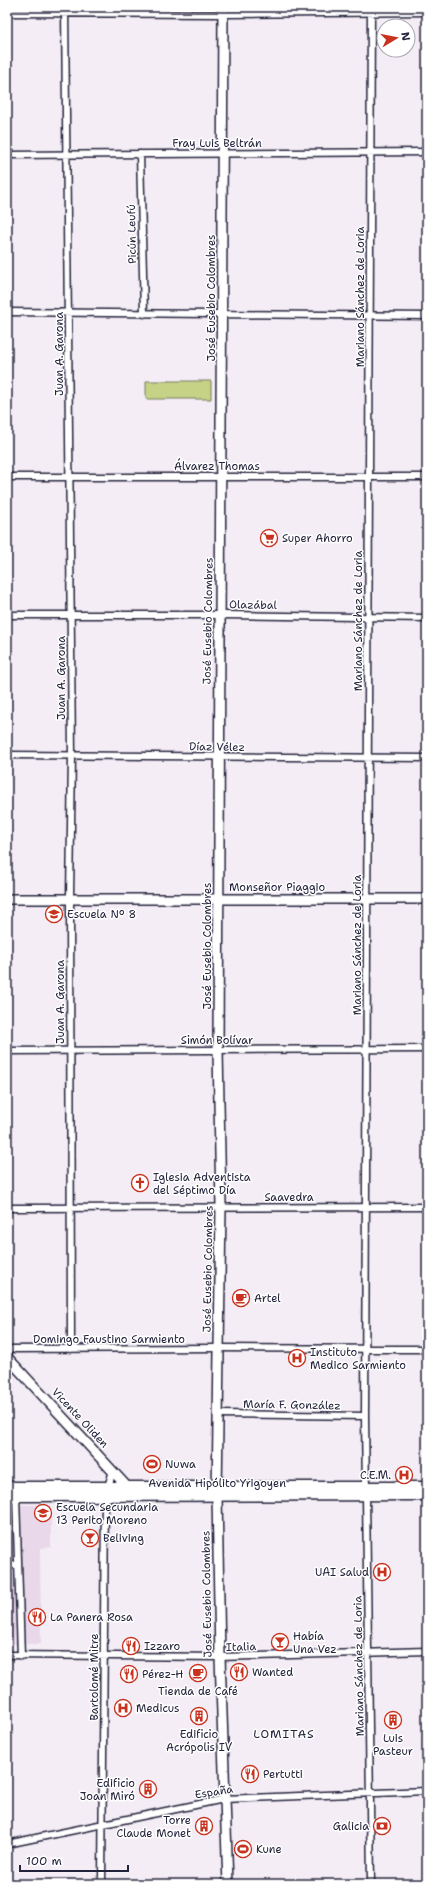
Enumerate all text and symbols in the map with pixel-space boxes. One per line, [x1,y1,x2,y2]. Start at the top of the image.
north arrow [376,18,416,58]
text: N [397,31,414,42]
street label: Fray Luis Beltrán [172,136,262,151]
street label: Picún Leufú [124,204,140,264]
street label: Mariano Sánchez de Loria [353,227,368,367]
street label: José Eusebio Colombres [204,235,219,361]
street label: Juan A. Garona [52,312,67,396]
street label: Álvarez Thomas [174,458,260,474]
supermarket icon: Super Ahorro [259,528,279,548]
place label: Super Ahorro [282,531,353,546]
street label: Mariano Sánchez de Loria [351,551,366,691]
street label: José Eusebio Colombres [199,557,217,685]
street label: Olazábal [229,597,278,613]
street label: Juan A. Garona [54,636,69,720]
street label: Díaz Vélez [189,739,245,755]
street label: Mariano Sánchez de Loria [350,875,365,1015]
street label: Monseñor Piaggio [229,880,325,895]
street label: José Eusebio Colombres [200,883,215,1009]
school or university icon: Escuela Nº 8 [44,904,64,924]
place label: Escuela Nº 8 [67,907,136,922]
street label: Juan A. Garona [53,960,68,1044]
street label: Simón Bolívar [181,1033,253,1048]
place label: Iglesia Adventista del Séptimo Día [153,1170,251,1198]
church icon: Iglesia Adventista del Séptimo Día [130,1173,150,1193]
street label: Saavedra [264,1190,314,1205]
street label: José Eusebio Colombres [199,1205,217,1333]
cafe icon: Artel [231,1288,251,1308]
place label: Artel [254,1291,281,1306]
street label: Domingo Faustino Sarmiento [33,1332,185,1347]
place label: Instituto Medico Sarmiento [310,1345,406,1373]
hospital icon: Instituto Medico Sarmiento [287,1348,307,1368]
street label: Vicente Oliden [48,1385,112,1451]
street label: María F. González [243,1397,341,1413]
sports icon: Nuwa [142,1454,162,1474]
place label: Nuwa [165,1457,196,1472]
hospital icon: C.E.M. [394,1465,414,1485]
place label: C.E.M. [360,1468,391,1483]
street label: Avenida Hipólito Yrigoyen [148,1476,286,1491]
place label: Escuela Secundaria 13 Perito Moreno [56,1500,158,1528]
school or university icon: Escuela Secundaria 13 Perito Moreno [33,1503,53,1523]
bar icon: Beliving [80,1528,100,1548]
street label: José Eusebio Colombres [198,1530,216,1658]
place label: Beliving [103,1531,144,1546]
hospital icon: UAI Salud [372,1562,392,1582]
place label: UAI Salud [315,1565,369,1580]
street label: Mariano Sánchez de Loria [350,1595,368,1736]
restaurant icon: La Panera Rosa [27,1607,47,1627]
place label: La Panera Rosa [50,1610,133,1625]
place label: Había Una Vez [293,1629,337,1657]
bar icon: Había Una Vez [270,1632,290,1652]
street label: Bartolomé Mitre [87,1633,102,1721]
restaurant icon: Izzaro [121,1636,141,1656]
place label: Izzaro [144,1639,181,1654]
street label: Italia [226,1639,257,1655]
restaurant icon: Wanted [229,1662,249,1682]
cafe icon: Tienda de Café [188,1663,208,1683]
restaurant icon: Pérez-H [119,1664,139,1684]
place label: Wanted [252,1665,293,1680]
place label: Pérez-H [142,1667,183,1682]
place label: Tienda de Café [158,1684,238,1699]
hospital icon: Medicus [113,1698,133,1718]
place label: Medicus [136,1701,179,1716]
building icon: Edificio Acrópolis IV [189,1706,209,1726]
building icon: Luis Pasteur [383,1710,403,1730]
district label: LOMITAS [253,1726,315,1742]
place label: Edificio Acrópolis IV [166,1727,233,1755]
place label: Luis Pasteur [373,1731,413,1759]
restaurant icon: Pertutti [240,1764,260,1784]
place label: Pertutti [263,1767,303,1782]
place label: Edificio Joan Miró [80,1776,135,1804]
building icon: Edificio Joan Miró [138,1779,158,1799]
street label: España [194,1782,234,1802]
place label: Torre Claude Monet [116,1813,191,1841]
building icon: Torre Claude Monet [194,1816,214,1836]
bank icon: Galicia [372,1816,392,1836]
place label: Galicia [333,1819,369,1834]
sports icon: Kune [233,1839,253,1859]
place label: Kune [256,1842,282,1857]
scale bar [20,1847,128,1873]
text: 100 m [26,1853,62,1869]

